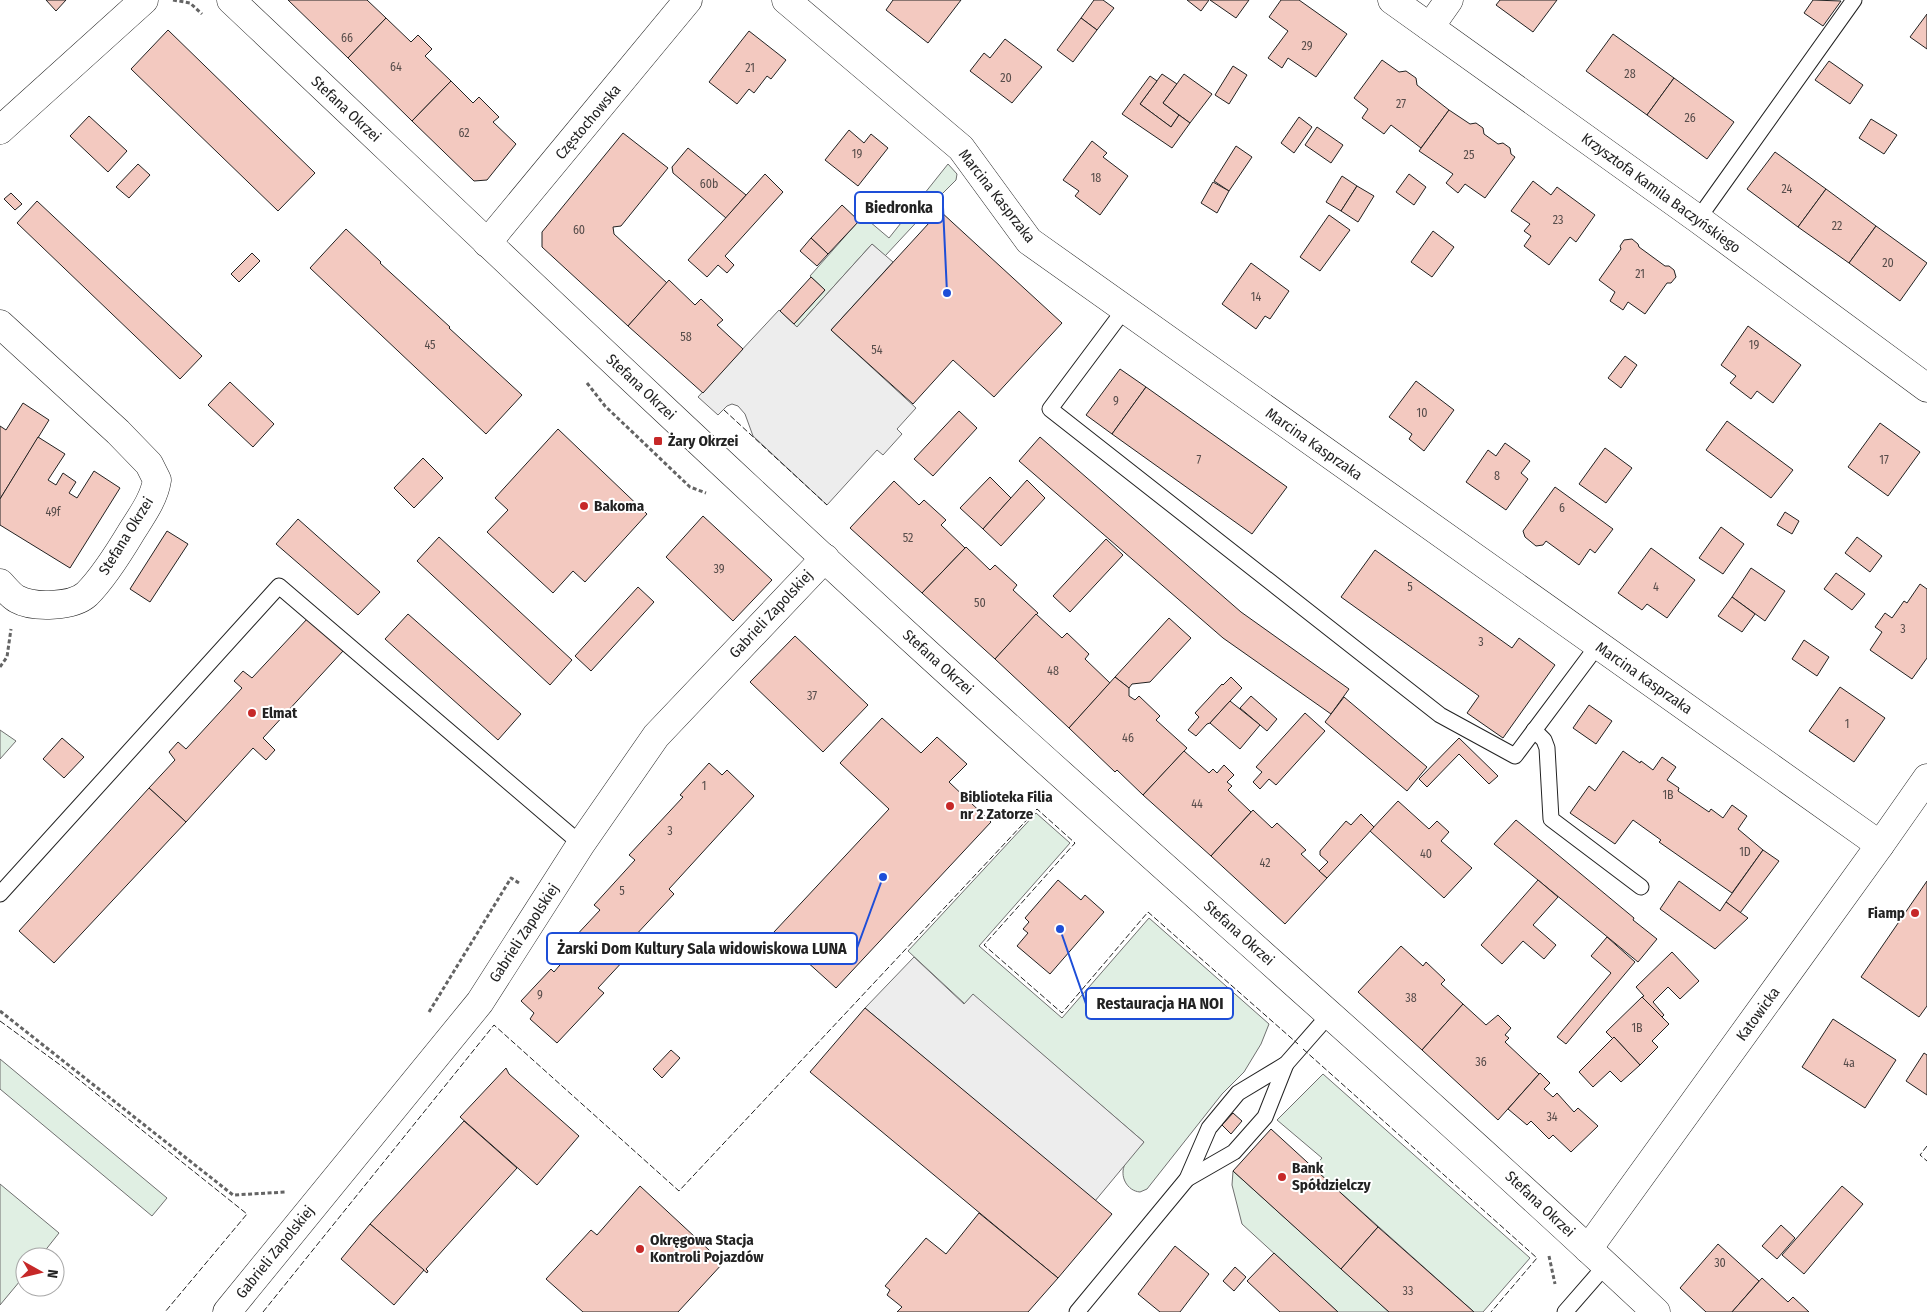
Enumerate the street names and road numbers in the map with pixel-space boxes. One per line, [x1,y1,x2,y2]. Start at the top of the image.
street label: Stefana Okrzei [308,72,384,146]
street label: Częstochowska [551,81,625,163]
street label: Krzysztofa Kamila Baczyńskiego [1578,129,1744,257]
street label: Marcina Kasprzaka [955,146,1039,246]
street label: Stefana Okrzei [603,350,679,424]
street label: Marcina Kasprzaka [1262,404,1366,484]
street label: Stefana Okrzei [95,494,157,578]
street label: Gabrieli Zapolskiej [726,566,816,662]
street label: Stefana Okrzei [899,626,977,698]
street label: Marcina Kasprzaka [1592,638,1696,718]
street label: Gabrieli Zapolskiej [485,880,563,986]
street label: Stefana Okrzei [1200,897,1278,969]
street label: Katowicka [1733,984,1783,1044]
street label: Stefana Okrzei [1502,1167,1578,1241]
street label: Gabrieli Zapolskiej [232,1202,318,1302]

